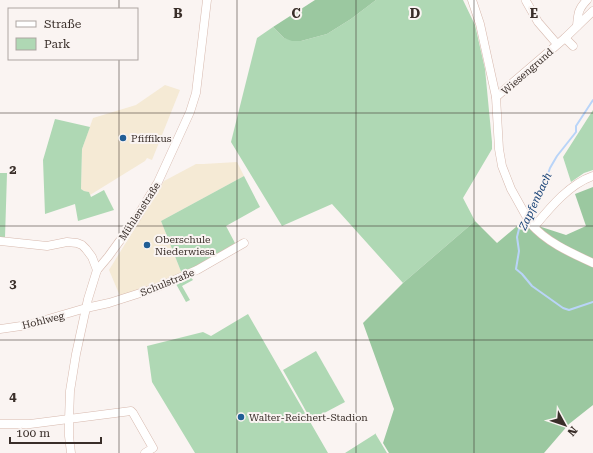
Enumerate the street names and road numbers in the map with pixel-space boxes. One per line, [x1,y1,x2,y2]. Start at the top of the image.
street label: Wiesengrund [499,46,556,97]
street label: Mühlenstraße [117,180,162,242]
street label: Schulstraße [139,266,196,298]
street label: Hohlweg [21,310,66,331]

